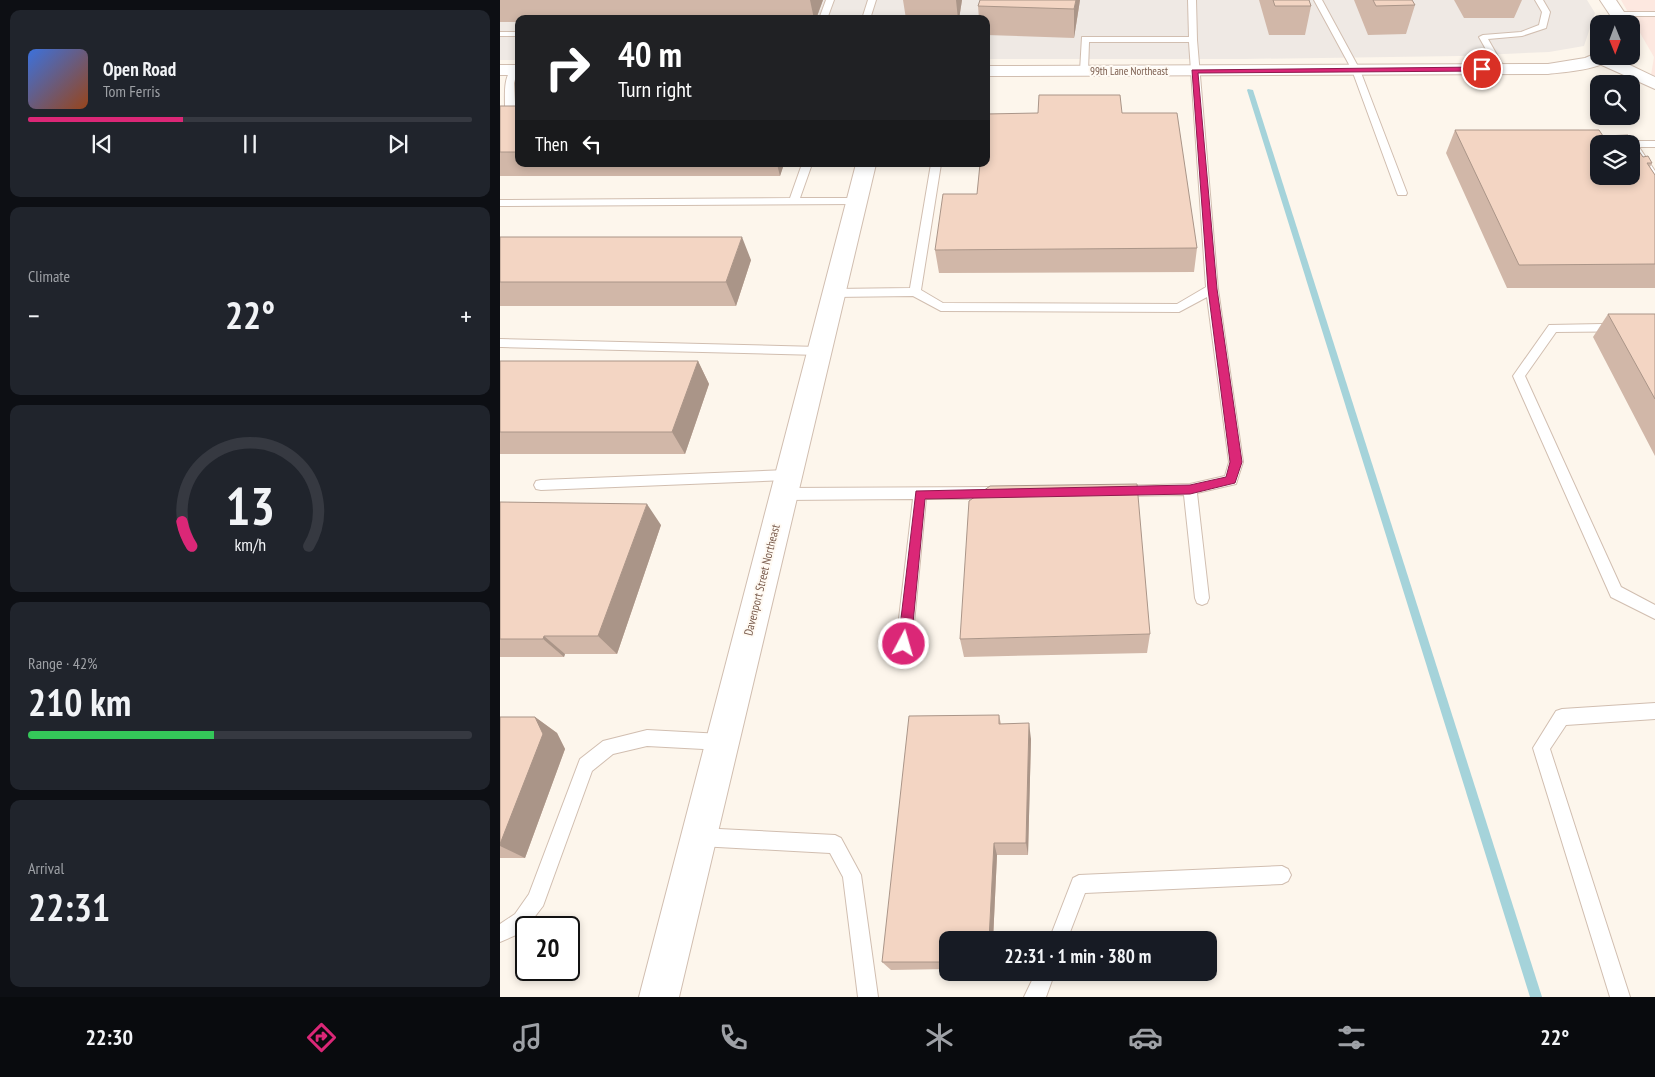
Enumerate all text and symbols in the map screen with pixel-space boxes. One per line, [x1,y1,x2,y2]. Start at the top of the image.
north arrow [1590,15,1640,65]
map controls [1590,15,1640,185]
text: 40 m [618,31,682,77]
icon: right [535,35,600,100]
pin [1461,48,1503,90]
icon: arrive [1468,55,1496,83]
text: Open Road [103,57,176,81]
street label: 99th Lane Northeast [1090,64,1168,78]
text: Turn right [618,75,692,103]
button: search [1590,75,1640,125]
text: Tom Ferris [103,81,160,101]
icon: previous [88,130,116,158]
icon: pause [236,130,264,158]
icon: next [384,130,412,158]
icon: left [578,130,606,158]
text: Then [535,132,568,156]
button: layers [1590,135,1640,185]
text: Climate [28,266,70,286]
text: 22° [225,290,275,339]
text: − [28,297,40,334]
text: + [460,297,472,334]
text: 13 [225,472,275,539]
street label: Davenport Street Northeast [740,522,783,637]
text: km/h [234,533,266,556]
position arrow [877,617,929,669]
text: Range · 42% [28,653,97,673]
text: 210 km [28,677,131,726]
text: Arrival [28,858,64,878]
text: 22:31 [28,882,110,931]
speed limit sign: 20 [515,916,580,981]
text: 22:31 · 1 min · 380 m [1005,944,1151,968]
icon: directions [304,1020,339,1055]
icon: music [510,1020,545,1055]
icon: phone [716,1020,751,1055]
icon: climate [922,1020,957,1055]
icon: car [1128,1020,1163,1055]
icon: filters [1334,1020,1369,1055]
text: 22:30 [86,1023,133,1051]
text: 22° [1540,1023,1569,1051]

